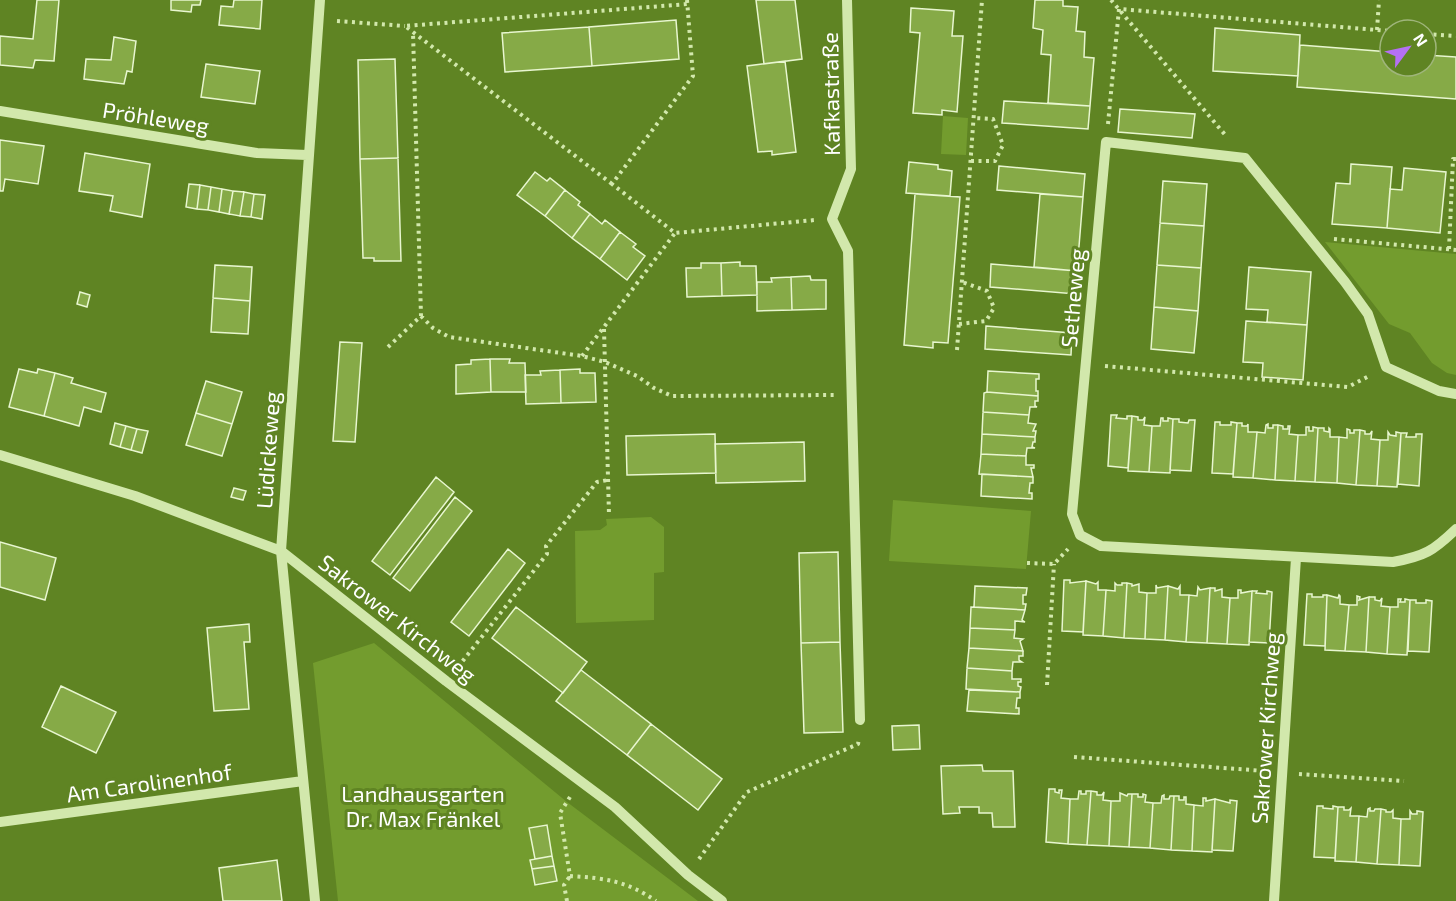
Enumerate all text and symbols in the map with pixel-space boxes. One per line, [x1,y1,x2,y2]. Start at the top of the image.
north arrow [1378,18,1438,78]
text: N [1410,30,1432,50]
street label: Kafkastraße [816,32,844,156]
street label: Pröhleweg [101,96,211,138]
street label: Setheweg [1055,247,1089,349]
street label: Lüdickeweg [250,390,284,510]
street label: Sakrower Kirchweg [314,549,482,687]
street label: Sakrower Kirchweg [1245,631,1285,825]
street label: Am Carolinenhof [65,757,234,806]
park label: Landhausgarten Dr. Max Fränkel [341,780,505,831]

